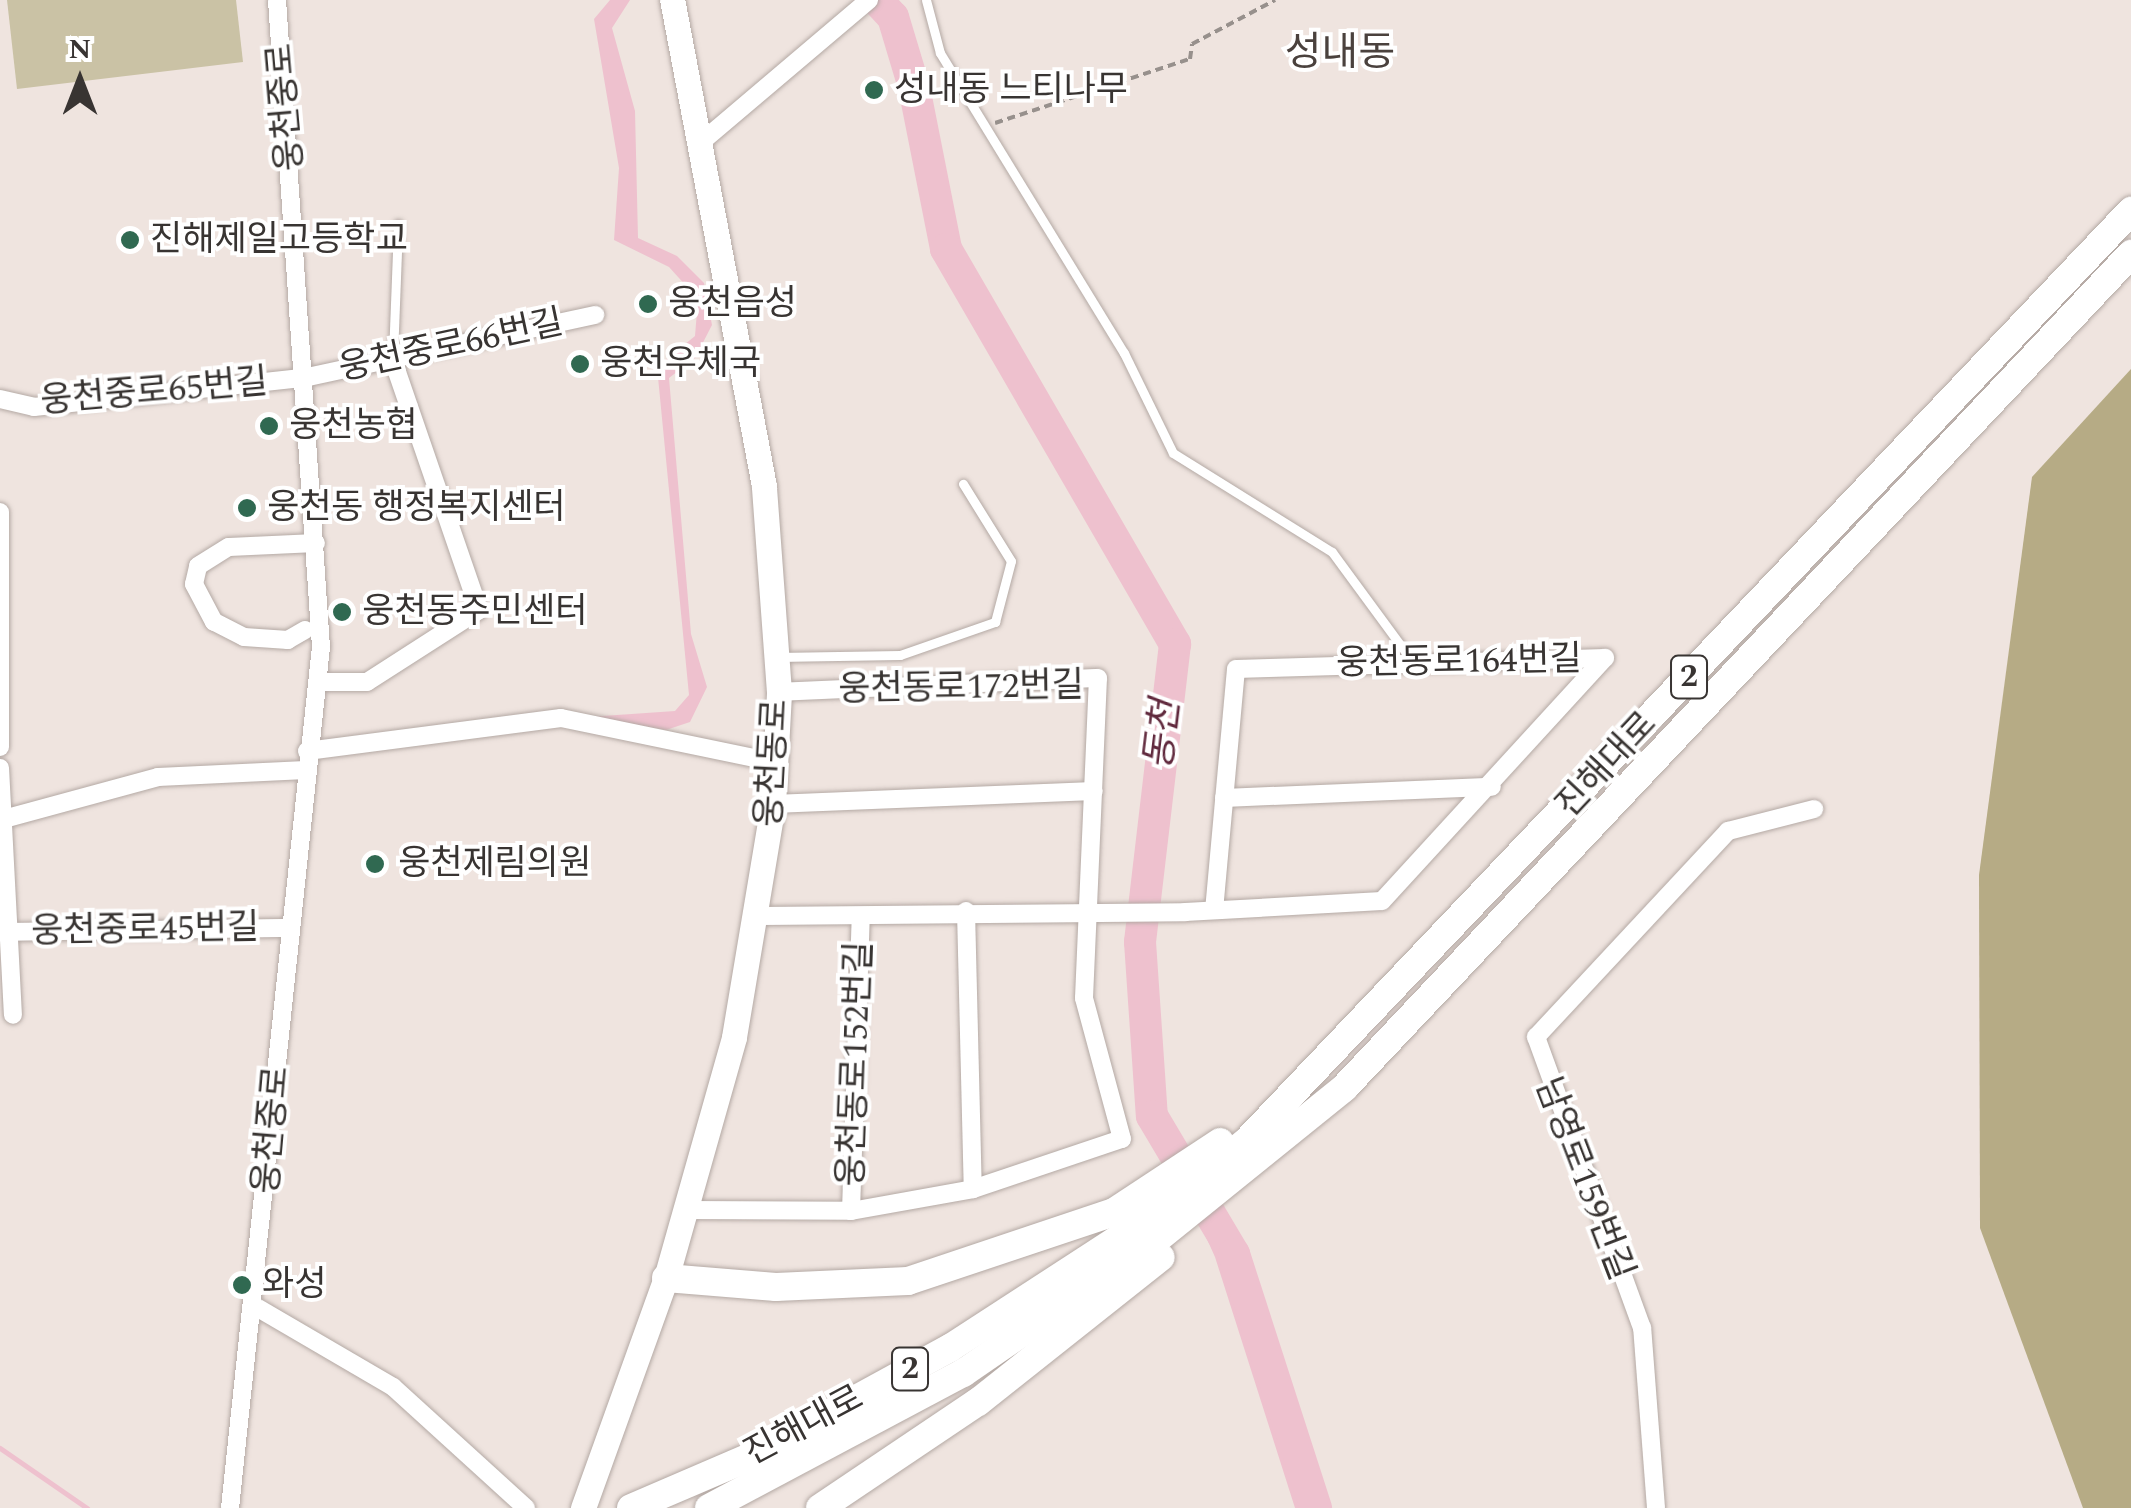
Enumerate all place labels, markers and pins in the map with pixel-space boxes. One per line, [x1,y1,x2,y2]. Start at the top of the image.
place label: 성내동 느티나무 [894,69,1128,111]
marker: 성내동 느티나무 [863,79,885,101]
place label: 진해제일고등학교 [150,219,408,261]
marker: 진해제일고등학교 [119,229,141,251]
place label: 웅천읍성 [668,283,797,325]
marker: 웅천읍성 [637,293,659,315]
place label: 웅천우체국 [600,343,761,385]
marker: 웅천우체국 [569,353,591,375]
place label: 웅천농협 [289,405,418,447]
marker: 웅천농협 [258,415,280,437]
place label: 웅천동 행정복지센터 [267,487,566,529]
marker: 웅천동 행정복지센터 [236,497,258,519]
place label: 웅천동주민센터 [362,591,587,633]
marker: 웅천동주민센터 [331,601,353,623]
place label: 웅천제림의원 [398,843,591,885]
marker: 웅천제림의원 [362,851,388,877]
place label: 와성 [262,1264,326,1306]
marker: 와성 [231,1274,253,1296]

